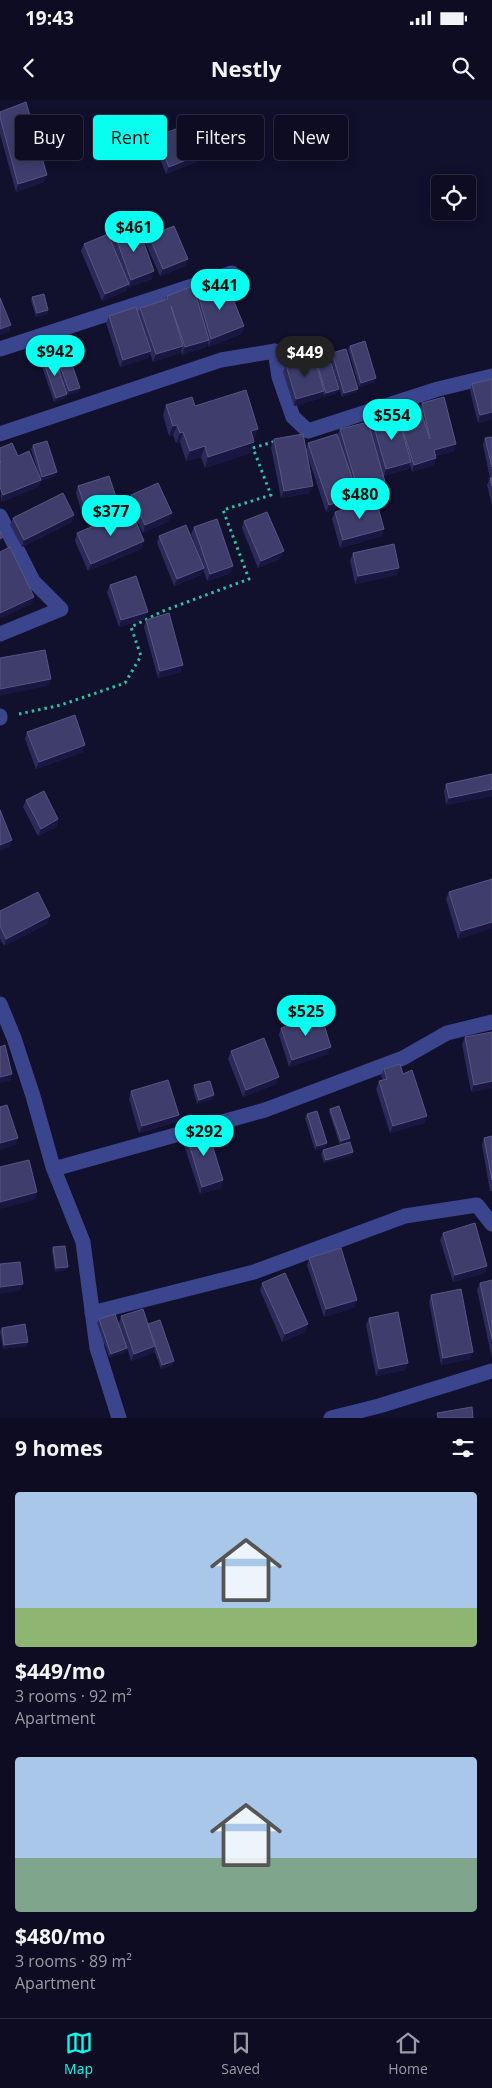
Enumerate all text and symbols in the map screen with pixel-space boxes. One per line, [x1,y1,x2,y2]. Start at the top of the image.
text: 19:43 [25,5,74,31]
text: Nestly [211,53,281,83]
icon: back [15,54,43,82]
icon: search [449,54,477,82]
chip: Buy [15,115,83,160]
chip: Rent [93,115,167,160]
chip: Filters [177,115,264,160]
chip: New [274,115,348,160]
map controls [431,175,476,220]
button: locate [431,175,476,220]
pin: $461 [104,210,164,253]
text: $461 [116,216,152,238]
pin: $441 [190,268,250,311]
text: $441 [202,274,238,296]
pin: $942 [25,334,85,377]
pin: $449 [275,336,335,378]
text: $942 [37,340,73,362]
text: $449 [287,341,323,363]
pin: $554 [362,398,422,441]
text: $554 [374,404,410,426]
pin: $480 [330,478,390,520]
text: $480 [342,483,378,505]
pin: $377 [81,494,141,537]
text: $377 [93,500,129,522]
pin: $525 [276,994,336,1037]
text: $525 [288,1000,324,1022]
pin: $292 [174,1114,234,1157]
text: $292 [186,1120,222,1142]
text: 9 homes [15,1434,103,1462]
icon: filters [449,1434,477,1462]
icon: home [201,1525,291,1615]
text: $449/mo [15,1657,105,1685]
text: 3 rooms · 92 m² [15,1685,132,1707]
text: Apartment [15,1707,95,1729]
icon: home [201,1790,291,1880]
text: $480/mo [15,1922,105,1950]
text: 3 rooms · 89 m² [15,1950,132,1972]
text: Apartment [15,1972,95,1994]
tab: Map [64,2029,93,2078]
tab: Saved [221,2029,260,2078]
tab: Home [388,2029,428,2078]

